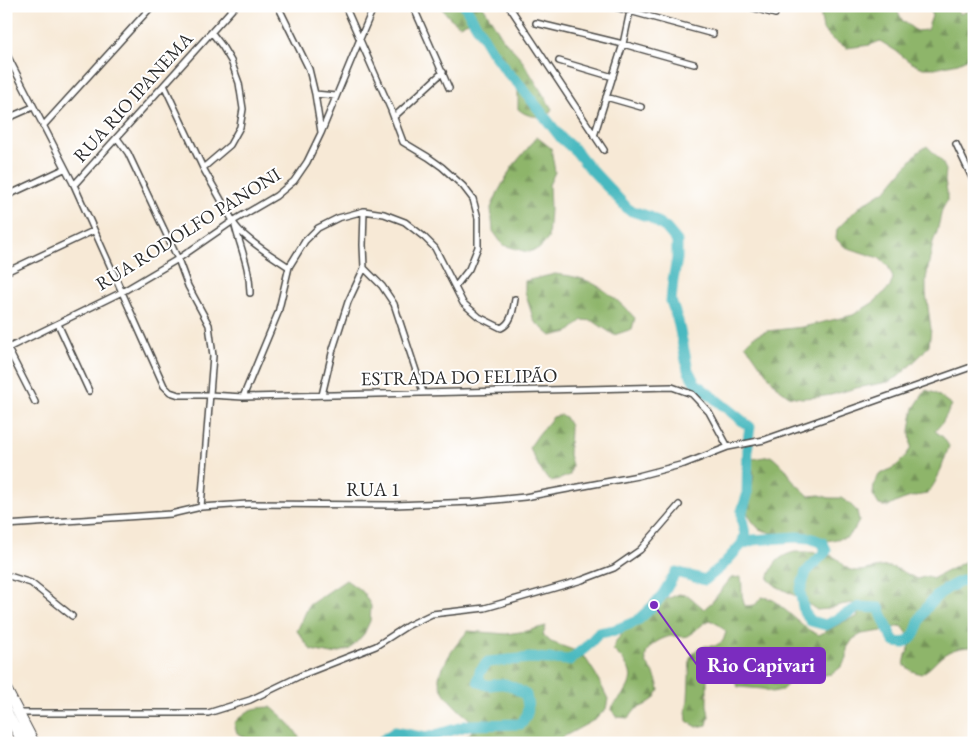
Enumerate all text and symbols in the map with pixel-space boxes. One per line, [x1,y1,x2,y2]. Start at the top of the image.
street label: RUA RIO IPANEMA [68,26,199,168]
street label: RUA RODOLFO PANONI [91,162,286,296]
street label: ESTRADA DO FELIPÃO [360,363,558,391]
street label: RUA 1 [346,477,400,502]
callout: Rio Capivari [697,648,825,683]
text: Rio Capivari [707,652,815,678]

